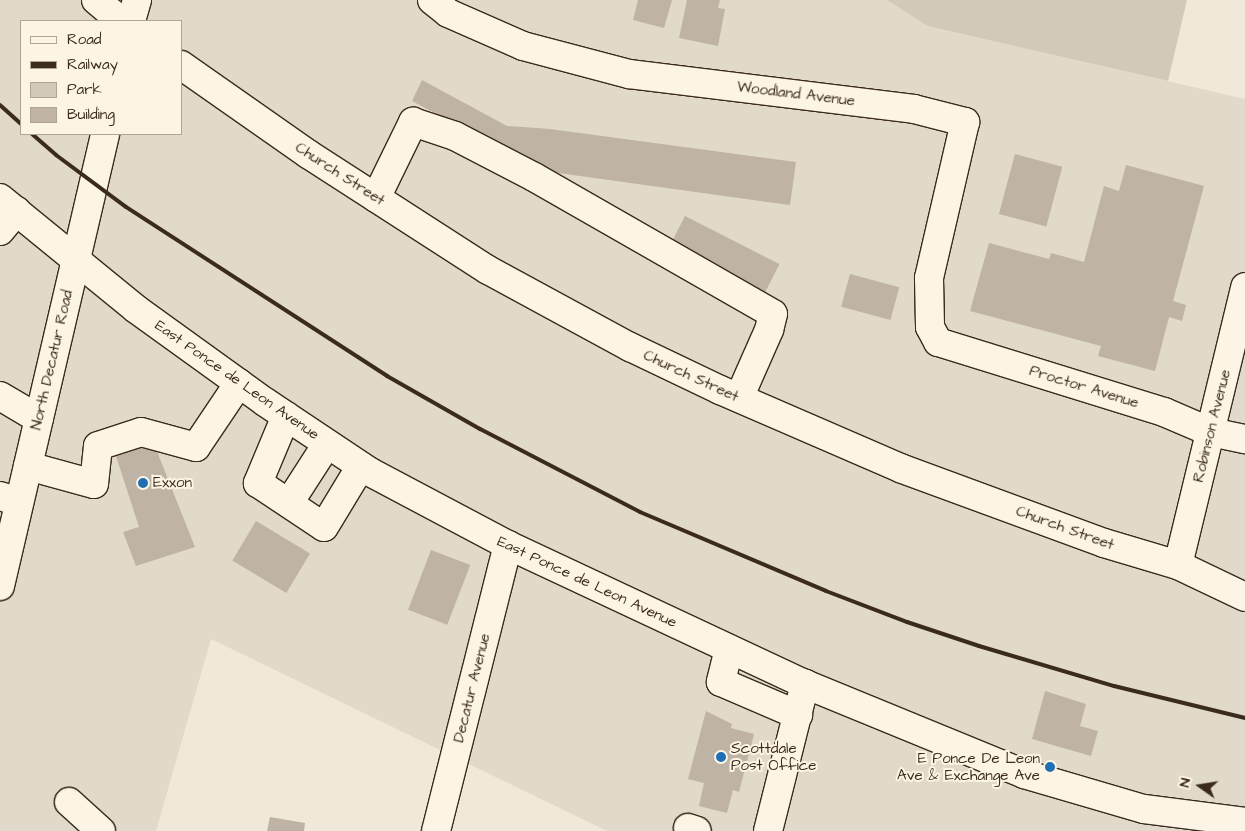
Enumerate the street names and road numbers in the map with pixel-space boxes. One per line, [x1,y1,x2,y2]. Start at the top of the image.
street label: Woodland Avenue [736,78,856,110]
street label: Church Street [292,138,388,210]
street label: North Decatur Road [27,288,77,432]
street label: East Ponce de Leon Avenue [151,316,323,444]
street label: Church Street [640,346,742,406]
street label: Proctor Avenue [1027,362,1141,412]
street label: Robinson Avenue [1189,368,1235,484]
street label: Church Street [1013,502,1117,554]
street label: East Ponce de Leon Avenue [494,532,680,632]
street label: Decatur Avenue [450,632,494,744]

